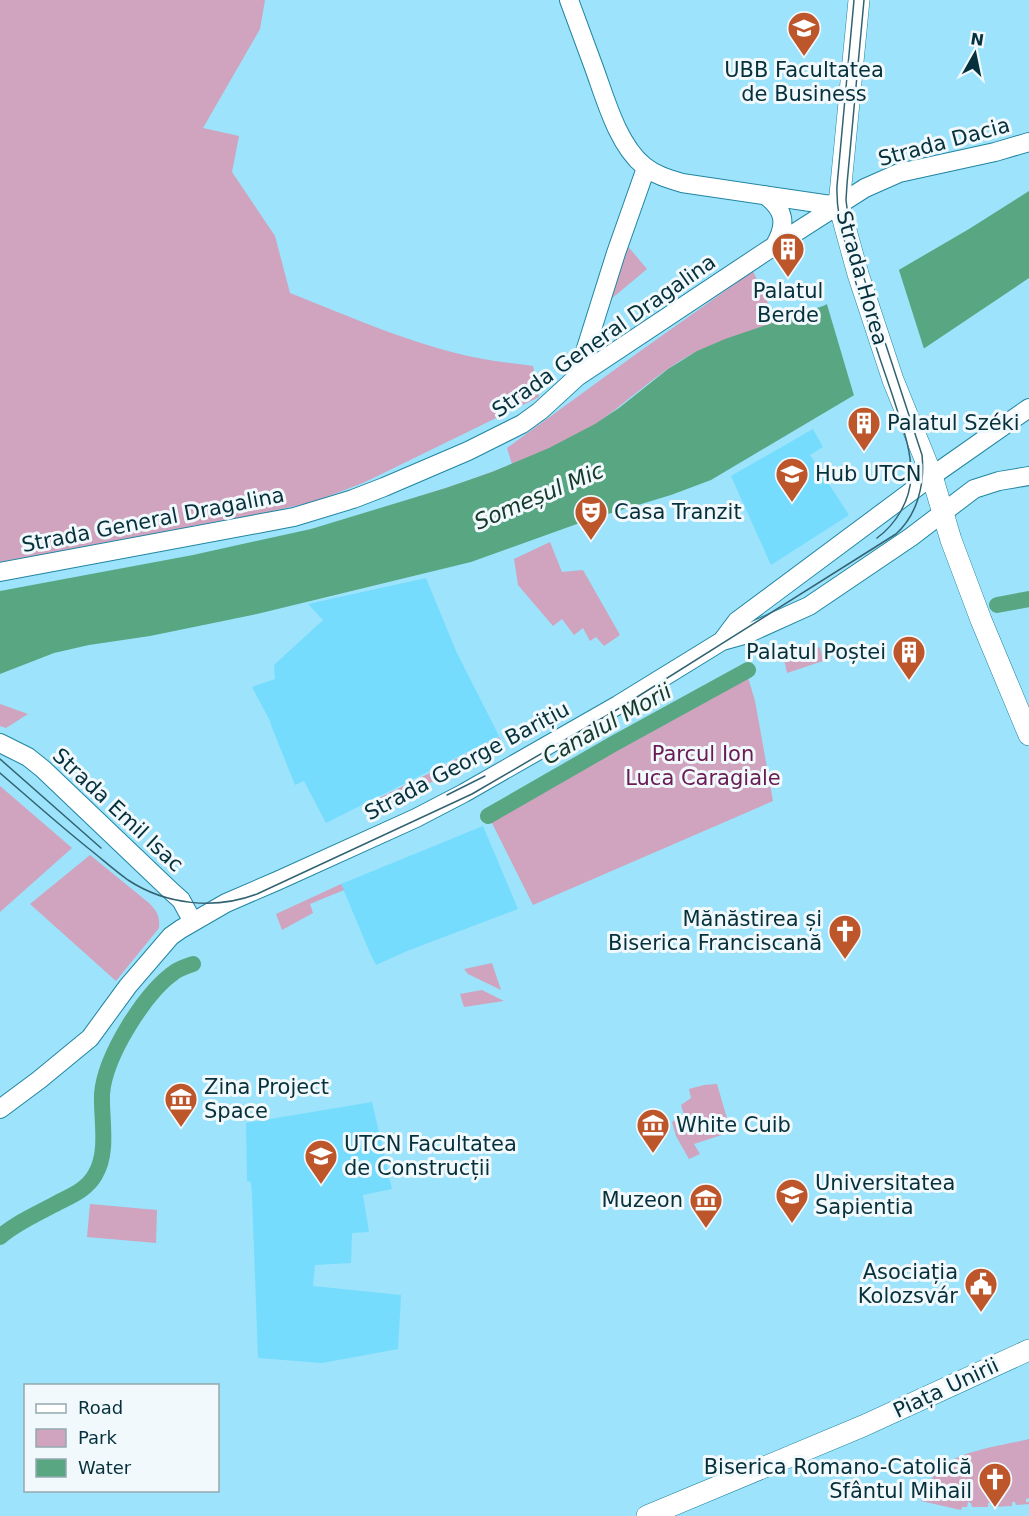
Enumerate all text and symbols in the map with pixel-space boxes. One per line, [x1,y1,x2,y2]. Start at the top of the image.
school or university icon: UBB Facultatea de Business [786,10,822,57]
north arrow [945,24,1005,84]
text: N [969,29,985,50]
place label: UBB Facultatea de Business [724,58,884,106]
street label: Strada Dacia [876,113,1012,171]
street label: Strada Horea [831,208,893,348]
building icon: Palatul Berde [770,231,806,278]
street label: Strada General Dragalina [488,250,720,422]
place label: Palatul Berde [753,279,823,327]
building icon: Palatul Széki [846,405,882,452]
place label: Palatul Széki [887,411,1020,435]
school or university icon: Hub UTCN [774,456,810,503]
water label: Someșul Mic [471,458,607,534]
place label: Hub UTCN [815,462,921,486]
street label: Strada General Dragalina [20,483,286,557]
theatre icon: Casa Tranzit [573,494,609,541]
place label: Casa Tranzit [614,500,742,524]
building icon: Palatul Poștei [891,634,927,681]
place label: Palatul Poștei [746,640,886,664]
water label: Canalul Morii [538,678,676,770]
street label: Strada George Barițiu [361,697,573,825]
park label: Parcul Ion Luca Caragiale [625,742,781,790]
street label: Strada Emil Isac [48,743,188,877]
place label: Mănăstirea și Biserica Franciscană [608,907,822,955]
church icon: Mănăstirea și Biserica Franciscană [827,913,863,960]
place label: Zina Project Space [204,1075,329,1123]
museum icon: Zina Project Space [163,1081,199,1128]
museum icon: White Cuib [635,1107,671,1154]
place label: White Cuib [676,1113,791,1137]
place label: UTCN Facultatea de Construcții [344,1132,517,1180]
school or university icon: UTCN Facultatea de Construcții [303,1138,339,1185]
place label: Universitatea Sapientia [815,1171,955,1219]
school or university icon: Universitatea Sapientia [774,1177,810,1224]
museum icon: Muzeon [688,1182,724,1229]
place label: Muzeon [601,1188,683,1212]
place label: Asociația Kolozsvár [858,1260,958,1308]
public building icon: Asociația Kolozsvár [963,1266,999,1313]
street label: Piața Unirii [889,1353,1003,1423]
legend [24,1384,219,1492]
text: Road [78,1397,123,1418]
text: Park [78,1427,117,1448]
place label: Biserica Romano-Catolică Sfântul Mihail [704,1455,972,1503]
text: Water [78,1457,132,1478]
church icon: Biserica Romano-Catolică Sfântul Mihail [977,1461,1013,1508]

